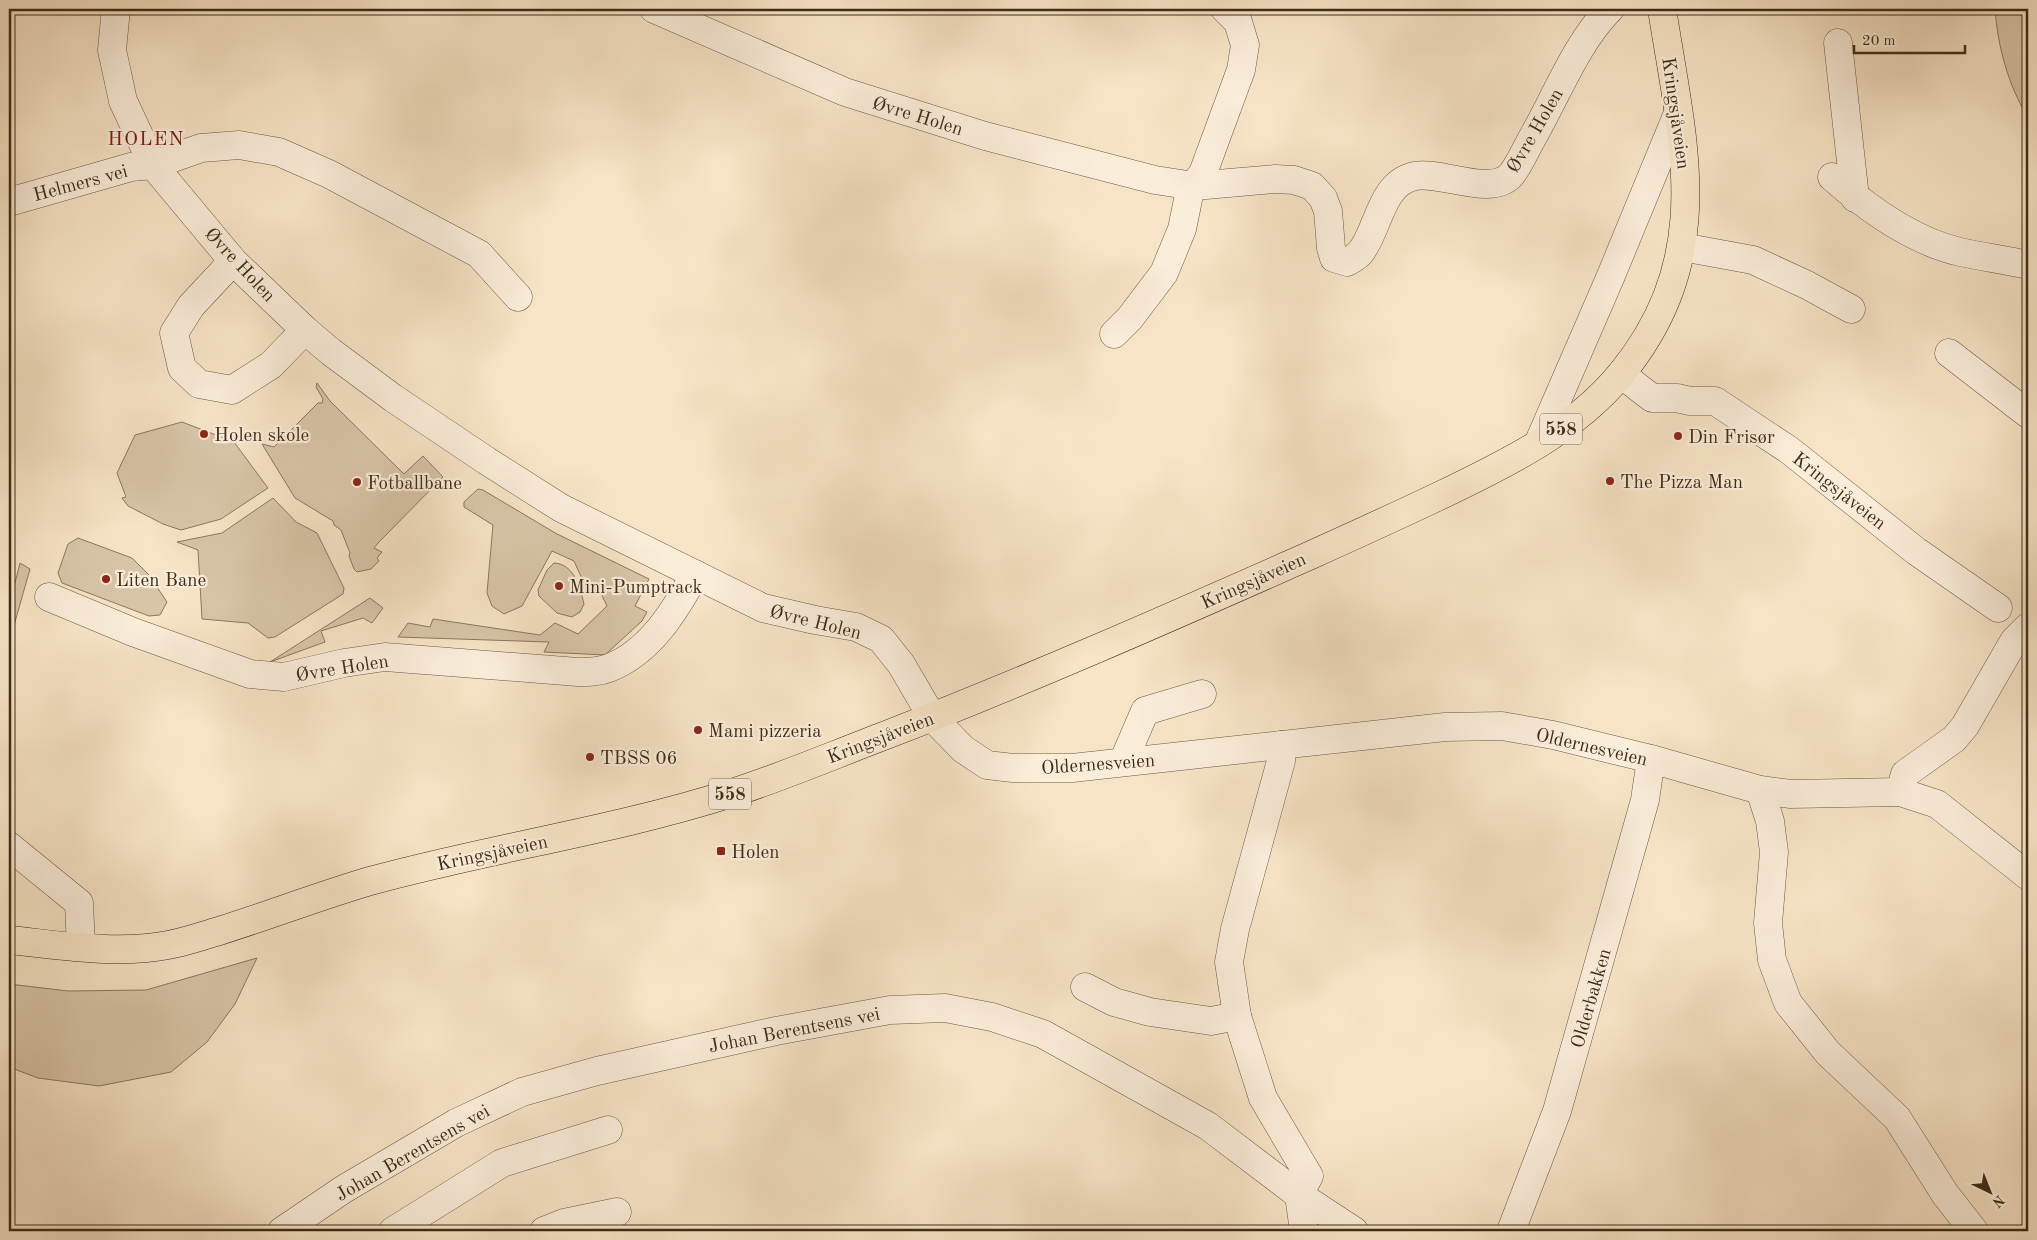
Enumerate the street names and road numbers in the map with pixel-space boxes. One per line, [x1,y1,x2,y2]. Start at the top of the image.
street label: Kringsjåveien [1657,56,1692,171]
street label: Øvre Holen [1505,86,1568,177]
street label: Øvre Holen [870,95,965,140]
street label: Helmers vei [31,163,130,206]
street label: Øvre Holen [200,225,278,306]
road number: 558 [1540,414,1582,444]
street label: Kringsjåveien [1788,450,1889,534]
street label: Kringsjåveien [1199,551,1309,614]
street label: Øvre Holen [768,603,863,644]
street label: Øvre Holen [295,653,390,686]
street label: Kringsjåveien [825,710,937,768]
street label: Oldernesveien [1534,726,1649,771]
street label: Oldernesveien [1041,752,1156,779]
road number: 558 [709,779,751,810]
street label: Kringsjåveien [435,833,550,875]
street label: Olderbakken [1569,947,1616,1051]
street label: Johan Berentsens vei [707,1006,882,1057]
street label: Johan Berentsens vei [333,1102,493,1206]

